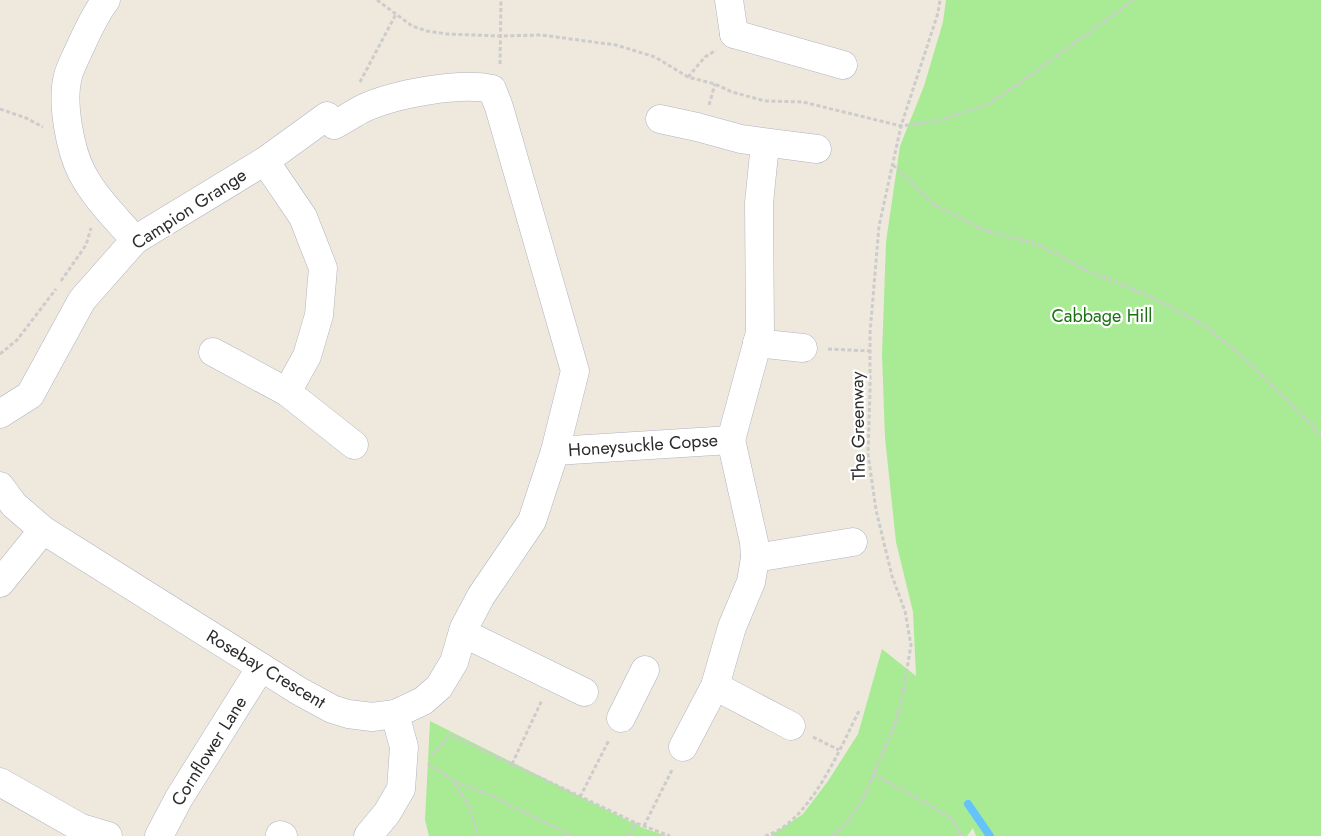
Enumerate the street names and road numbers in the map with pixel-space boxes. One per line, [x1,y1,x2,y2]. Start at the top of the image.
street label: Campion Grange [126,162,252,256]
street label: The Greenway [844,371,872,481]
street label: Honeysuckle Copse [567,427,719,463]
street label: Rosebay Crescent [201,623,331,715]
street label: Cornflower Lane [165,691,253,811]

